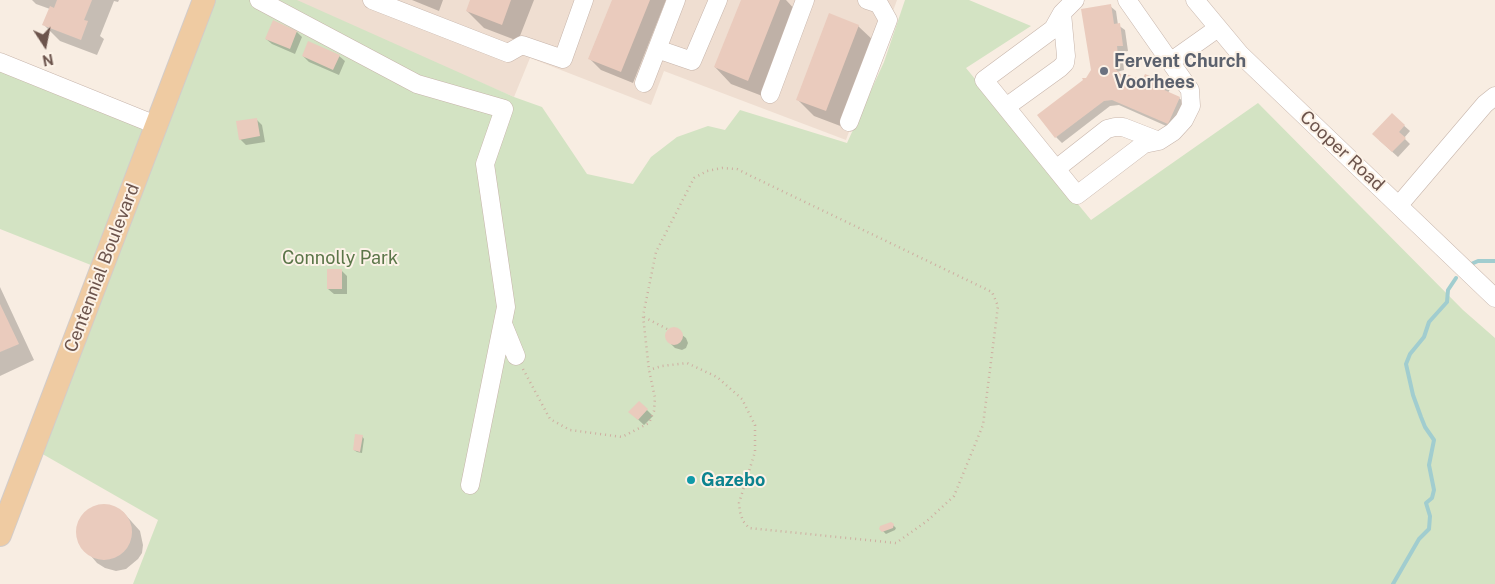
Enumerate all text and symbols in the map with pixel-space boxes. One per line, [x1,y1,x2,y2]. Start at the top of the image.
north arrow [20,20,70,70]
place label: Fervent Church Voorhees [1114,50,1246,92]
text: N [41,51,55,69]
marker: Fervent Church Voorhees [1098,65,1110,77]
street label: Cooper Road [1295,106,1389,196]
street label: Centennial Boulevard [60,181,144,355]
park label: Connolly Park [282,247,398,269]
place label: Gazebo [701,469,765,491]
marker: Gazebo [685,474,697,486]

